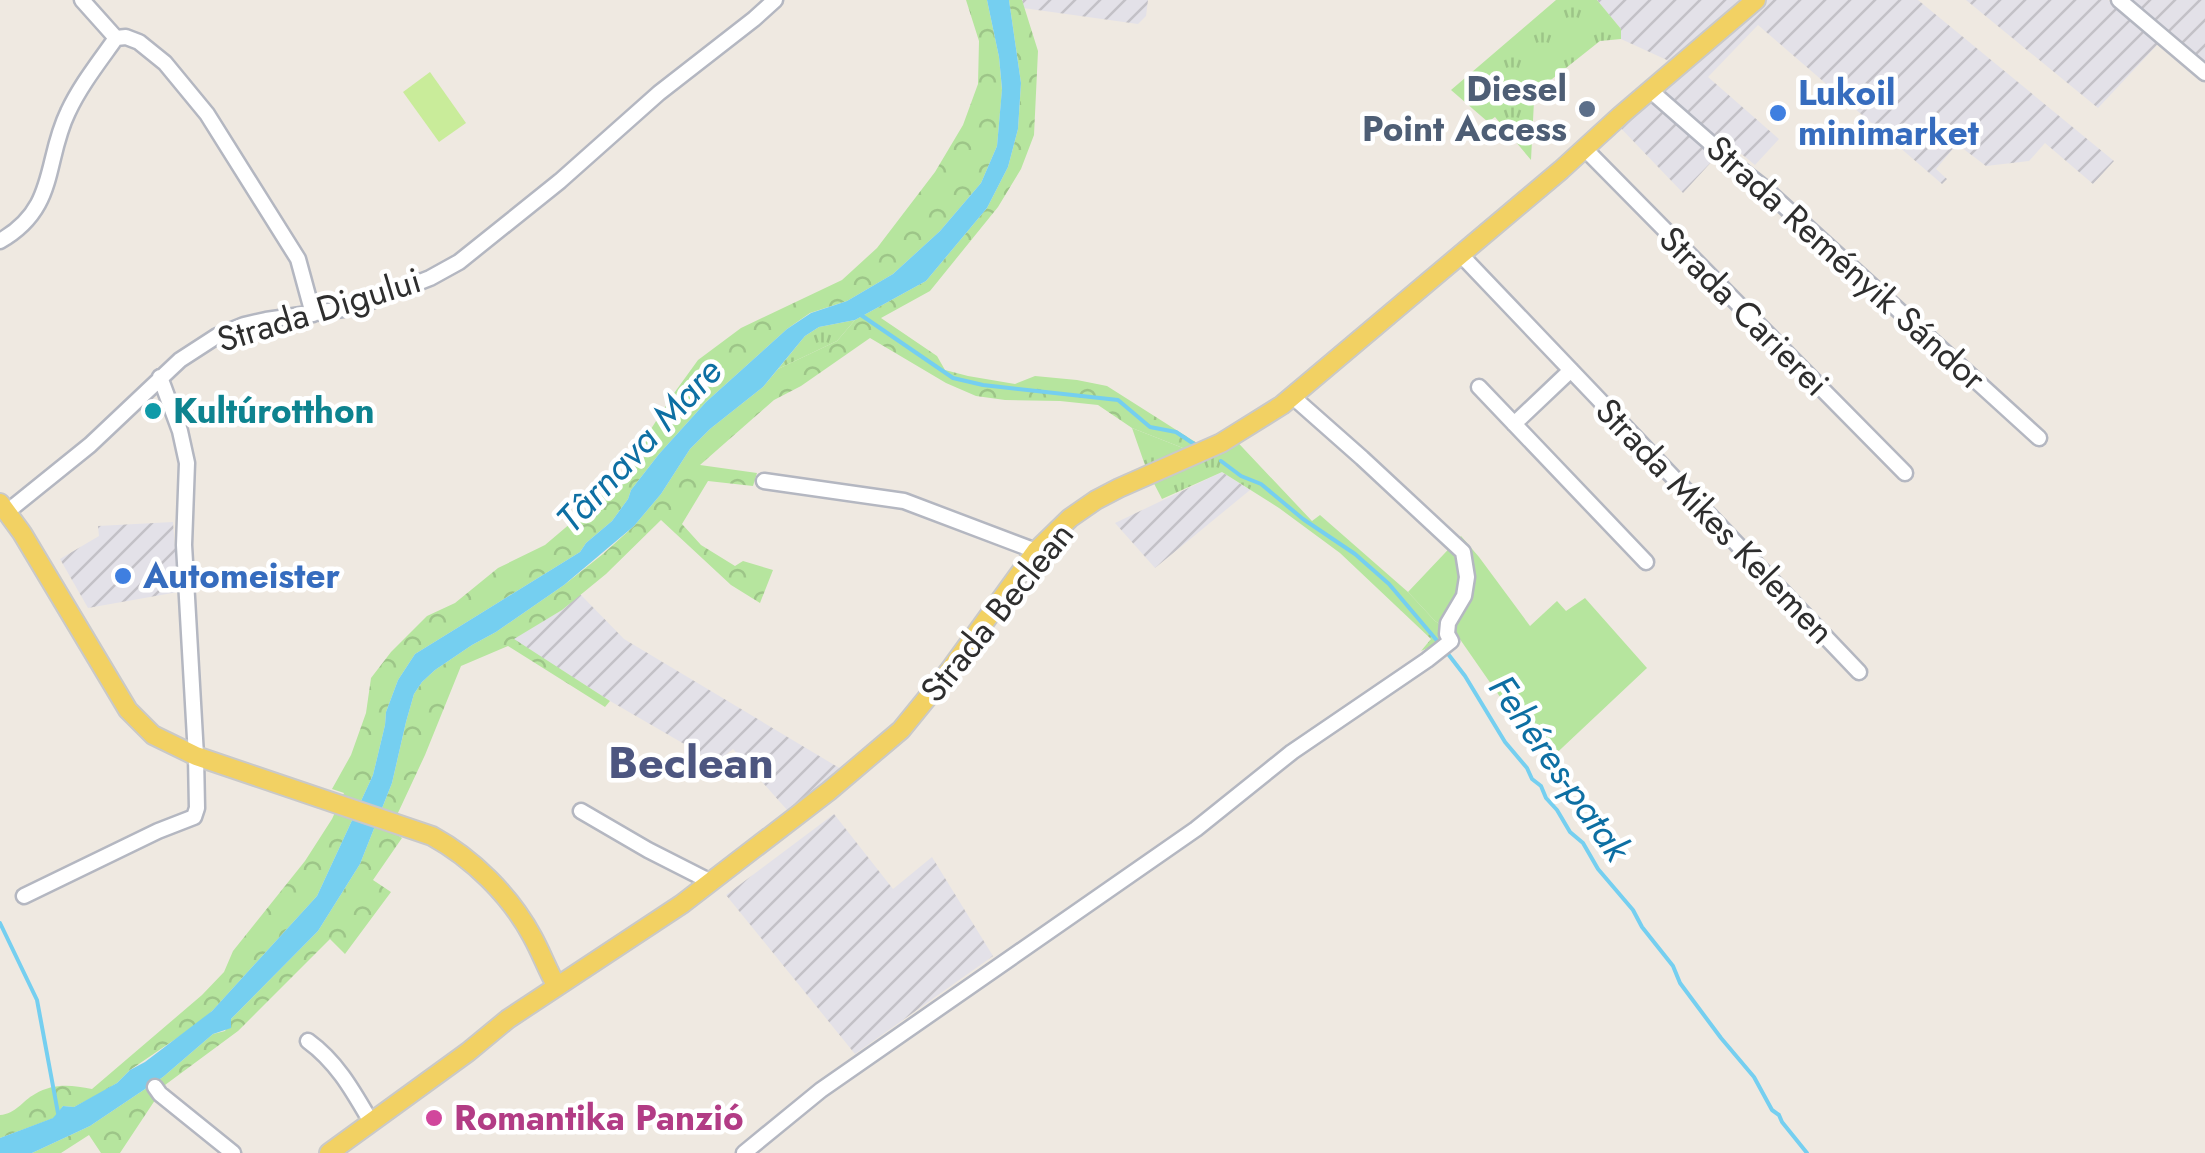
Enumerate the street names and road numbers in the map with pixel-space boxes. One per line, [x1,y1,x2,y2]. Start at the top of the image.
street label: Strada Reményik Sándor [1695,124,1997,402]
street label: Strada Carierei [1648,215,1840,407]
street label: Strada Digului [211,255,427,365]
street label: Strada Mikes Kelemen [1584,387,1846,655]
street label: Strada Beclean [909,511,1085,713]

